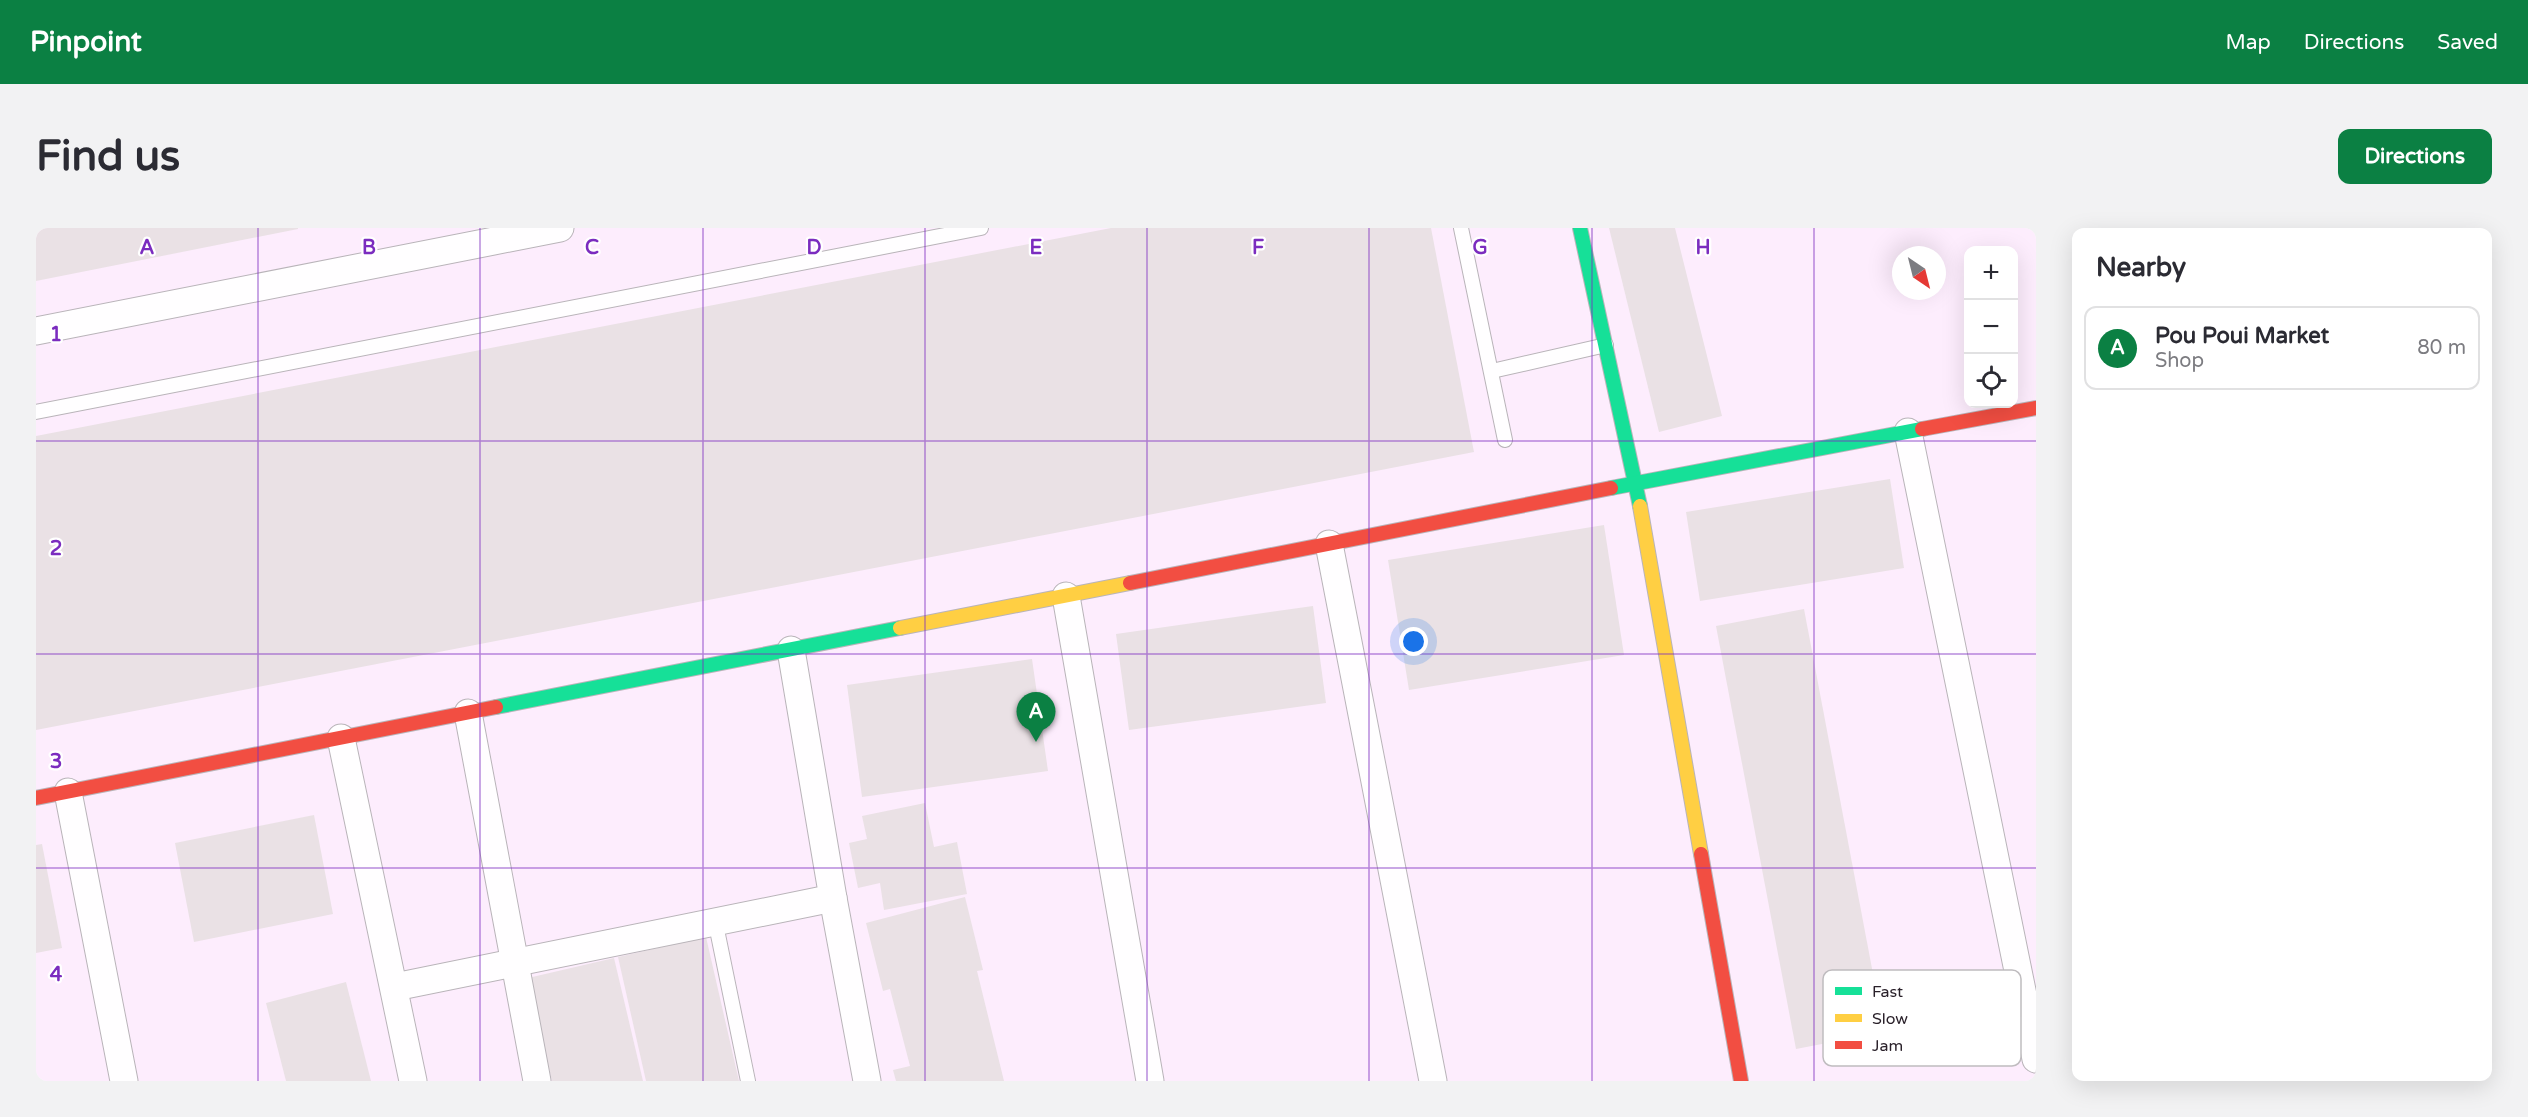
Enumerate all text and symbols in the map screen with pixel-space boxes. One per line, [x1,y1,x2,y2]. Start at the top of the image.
text: Pinpoint [30,25,142,59]
text: Map [2225,30,2271,55]
text: Directions [2304,30,2404,55]
text: Saved [2437,30,2498,55]
button: Directions [2338,129,2492,184]
text: Find us [36,131,180,182]
text: A [140,236,155,260]
text: B [362,236,376,260]
text: C [585,236,599,260]
text: D [806,236,822,260]
text: E [1030,236,1043,260]
text: F [1252,236,1264,260]
text: G [1472,236,1488,260]
text: H [1695,236,1711,260]
north arrow [1892,246,1946,300]
map controls [1964,246,2018,408]
button: + [1964,246,2018,300]
text: Nearby [2096,252,2186,283]
button: − [1964,300,2018,354]
text: 1 [50,323,62,347]
text: Pou Poui Market [2155,323,2329,349]
text: A [2110,336,2125,360]
text: 80 m [2417,336,2466,360]
text: Shop [2155,349,2204,373]
button: locate [1964,354,2018,408]
text: 2 [50,537,62,561]
your location [1399,627,1428,656]
pin: A [1016,692,1056,742]
text: 3 [50,750,62,774]
text: 4 [50,963,63,987]
legend [1823,970,2021,1066]
text: Fast [1872,982,1903,1002]
text: Slow [1872,1009,1908,1029]
text: Jam [1872,1036,1903,1056]

